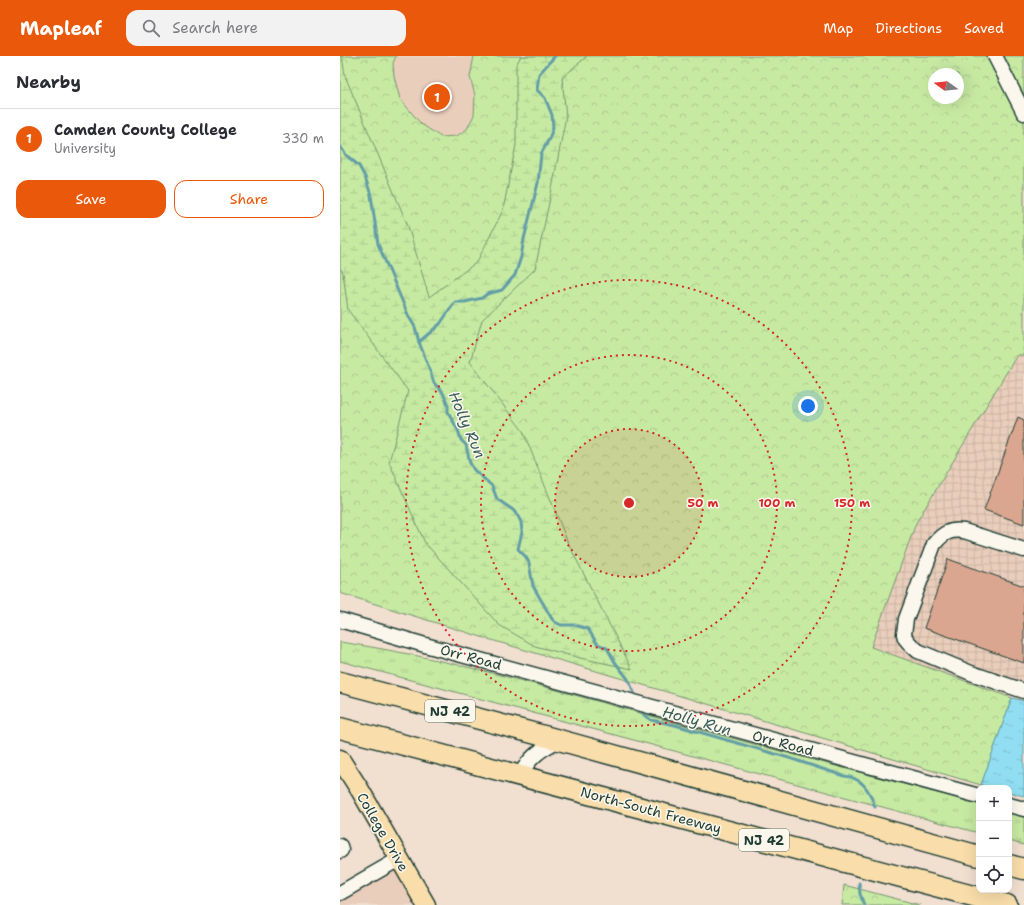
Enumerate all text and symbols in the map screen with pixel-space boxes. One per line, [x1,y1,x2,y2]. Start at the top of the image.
search box [126,10,406,46]
text: Mapleaf [20,16,102,41]
icon: search [140,17,162,39]
text: Search here [172,18,258,38]
text: Map [824,19,854,37]
text: Directions [876,19,942,37]
text: Saved [964,19,1004,37]
north arrow [928,68,964,104]
text: Nearby [16,71,81,93]
pin: 1 [424,82,450,112]
text: Camden County College [54,120,237,140]
text: 1 [26,130,32,147]
text: 330 m [282,130,324,147]
text: University [54,140,116,157]
button: Save [16,180,166,218]
button: Share [174,180,324,218]
water label: Holly Run [444,388,490,462]
your location [798,396,818,416]
text: 50 m [688,495,719,511]
text: 100 m [759,495,796,511]
text: 150 m [834,495,870,511]
centre of rings [622,496,636,510]
street label: Orr Road [438,640,504,674]
road number: NJ 42 [425,700,475,722]
water label: Holly Run [660,702,734,740]
street label: Orr Road [750,726,816,760]
street label: North-South Freeway [578,783,724,837]
map controls [976,785,1012,893]
button: + [976,785,1012,821]
street label: College Drive [353,789,413,875]
button: − [976,821,1012,857]
road number: NJ 42 [739,829,789,851]
button: locate [976,857,1012,893]

